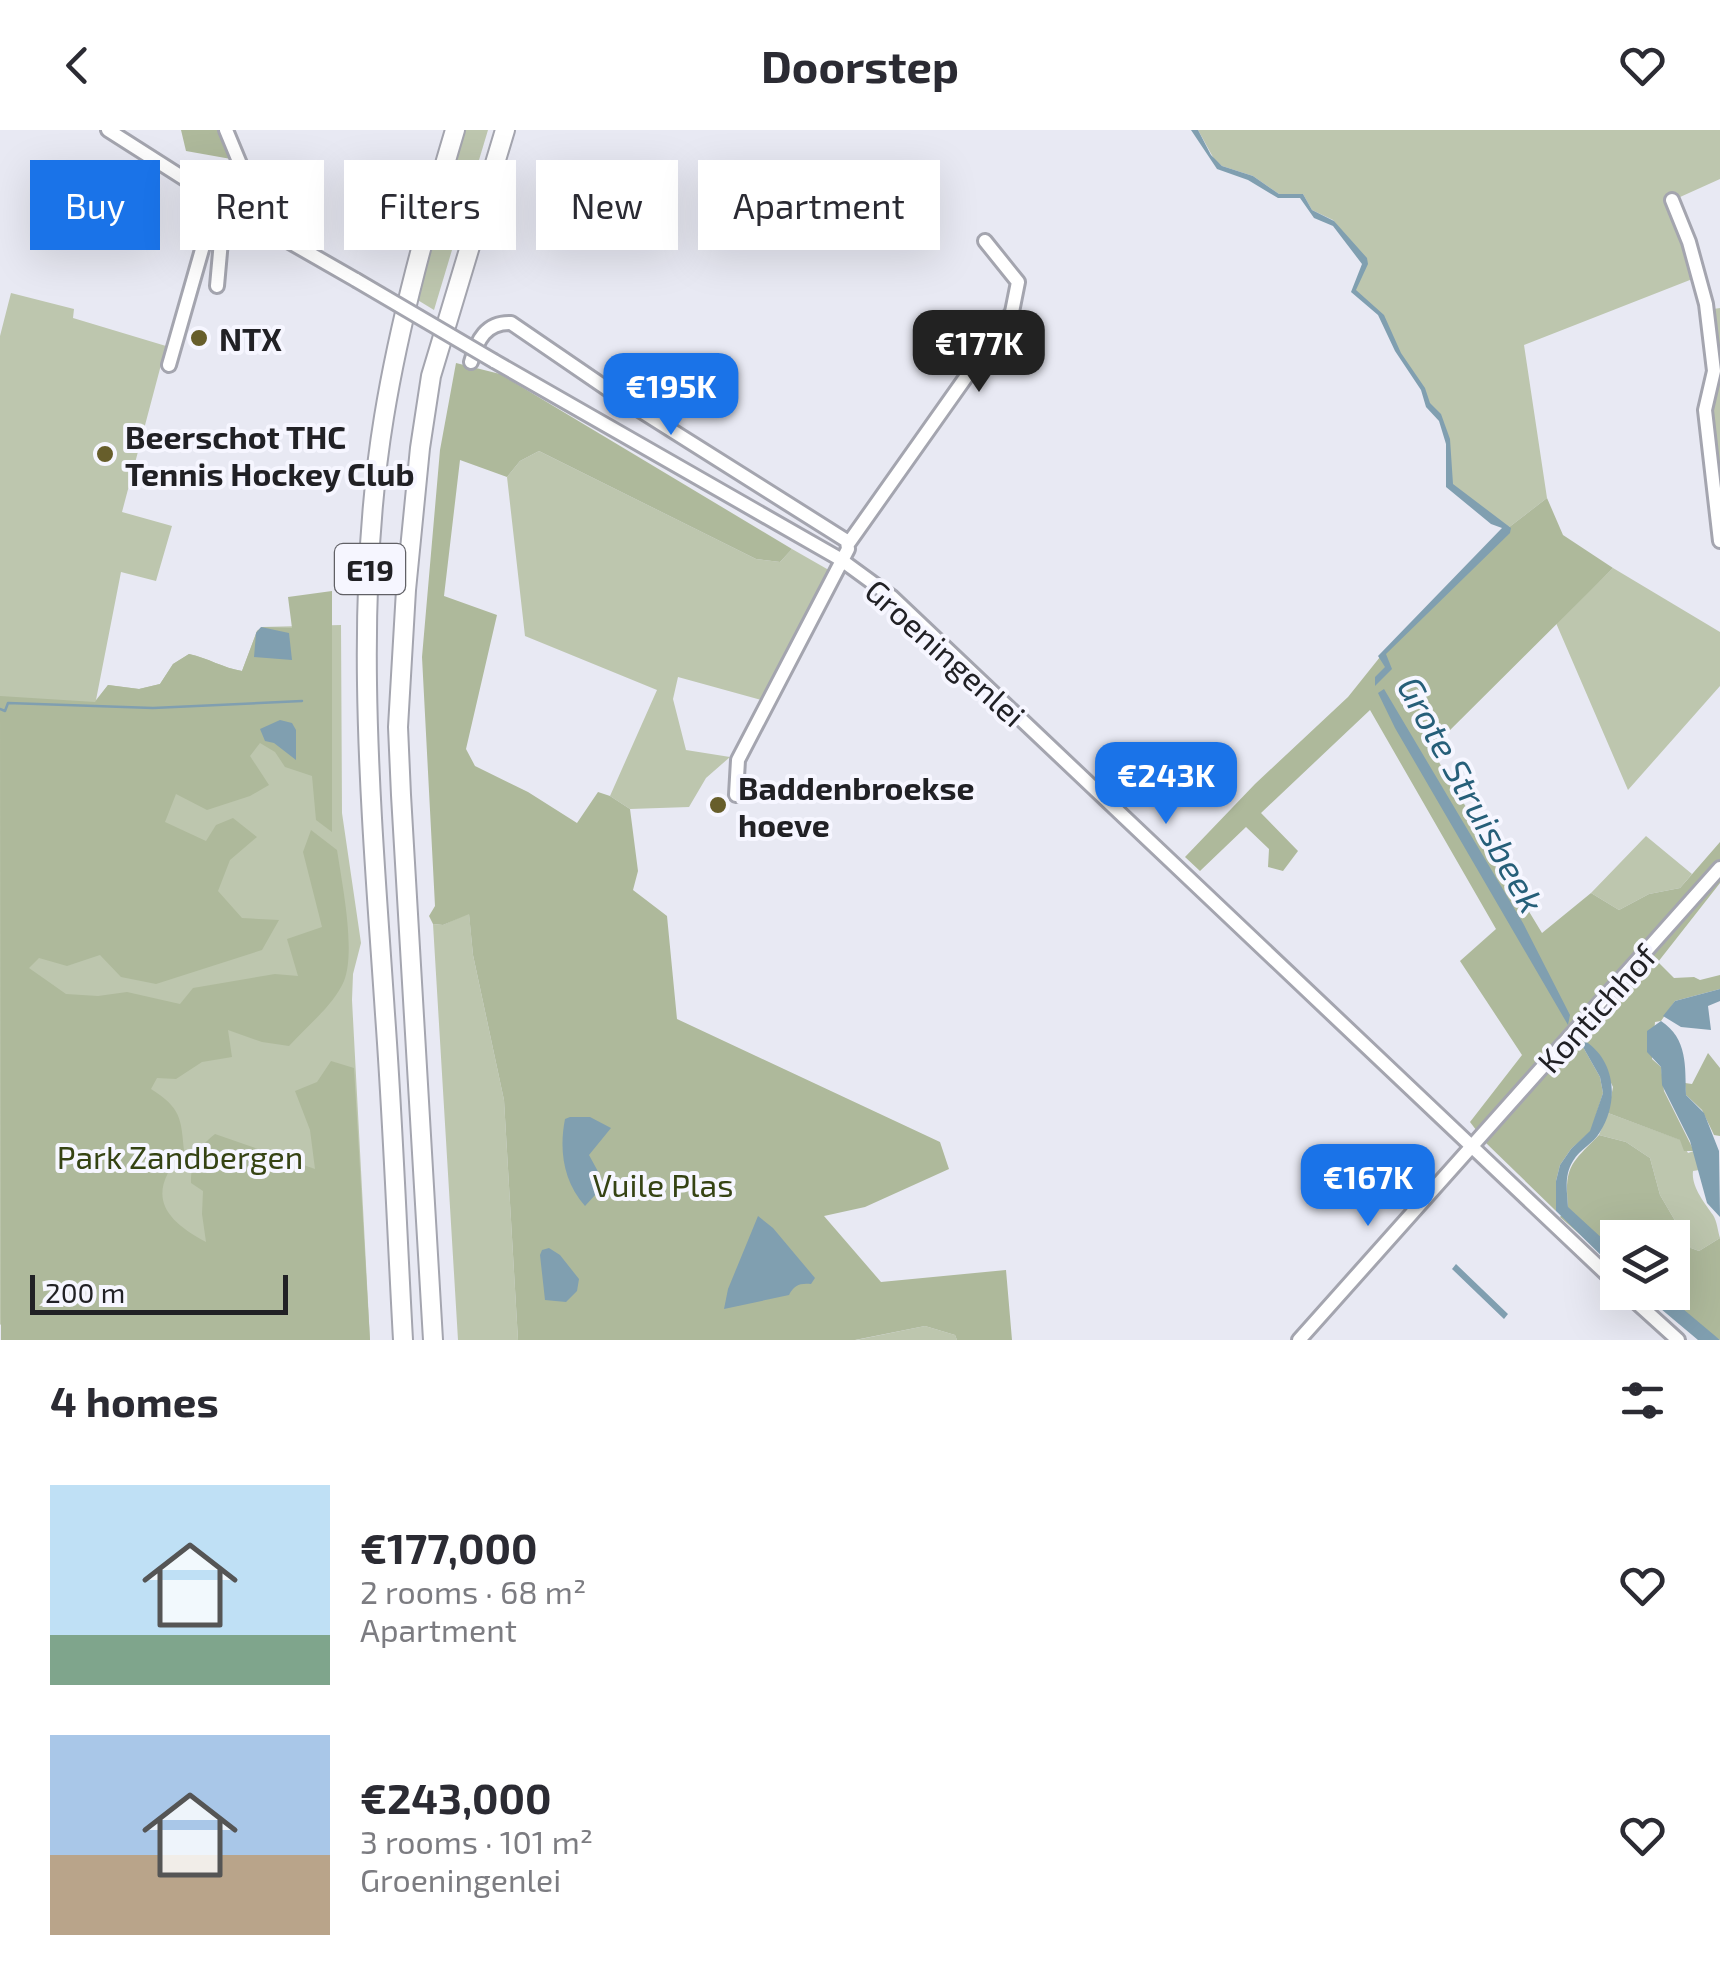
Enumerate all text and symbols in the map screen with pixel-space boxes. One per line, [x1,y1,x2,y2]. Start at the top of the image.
icon: back [50,38,105,93]
text: Doorstep [761,38,959,92]
icon: heart [1615,38,1670,93]
chip: Buy [30,160,160,250]
chip: Rent [180,160,324,250]
chip: Filters [344,160,516,250]
chip: New [536,160,678,250]
chip: Apartment [698,160,940,250]
pin: €177K [909,310,1049,395]
place label: NTX [219,319,282,357]
text: €177K [935,323,1023,361]
marker: NTX [188,327,210,349]
pin: €195K [601,353,741,438]
text: €195K [625,366,717,404]
place label: Beerschot THC Tennis Hockey Club [125,417,414,493]
marker: Beerschot THC Tennis Hockey Club [94,443,116,465]
road number: E19 [335,544,405,594]
street label: Groeningenlei [859,571,1033,733]
water label: Grote Struisbeek [1390,669,1554,919]
pin: €243K [1096,742,1236,827]
text: €243K [1117,755,1215,793]
place label: Baddenbroekse hoeve [738,768,974,843]
marker: Baddenbroekse hoeve [707,794,729,816]
street label: Kontichhof [1529,936,1664,1080]
park label: Park Zandbergen [57,1137,303,1175]
pin: €167K [1298,1144,1438,1229]
text: €167K [1323,1157,1413,1195]
park label: Vuile Plas [593,1165,733,1203]
map controls [1600,1220,1690,1310]
button: layers [1600,1220,1690,1310]
scale bar [30,1270,288,1314]
text: 200 m [45,1275,125,1309]
icon: filters [1615,1373,1670,1428]
text: 4 homes [50,1375,219,1425]
text: €177,000 [360,1522,537,1572]
icon: home [130,1525,250,1645]
icon: heart [1615,1558,1670,1613]
text: 2 rooms · 68 m² [360,1572,586,1610]
text: Apartment [360,1610,517,1648]
text: €243,000 [360,1772,552,1822]
icon: home [130,1775,250,1895]
icon: heart [1615,1808,1670,1863]
text: 3 rooms · 101 m² [360,1822,593,1860]
text: Groeningenlei [360,1860,561,1898]

